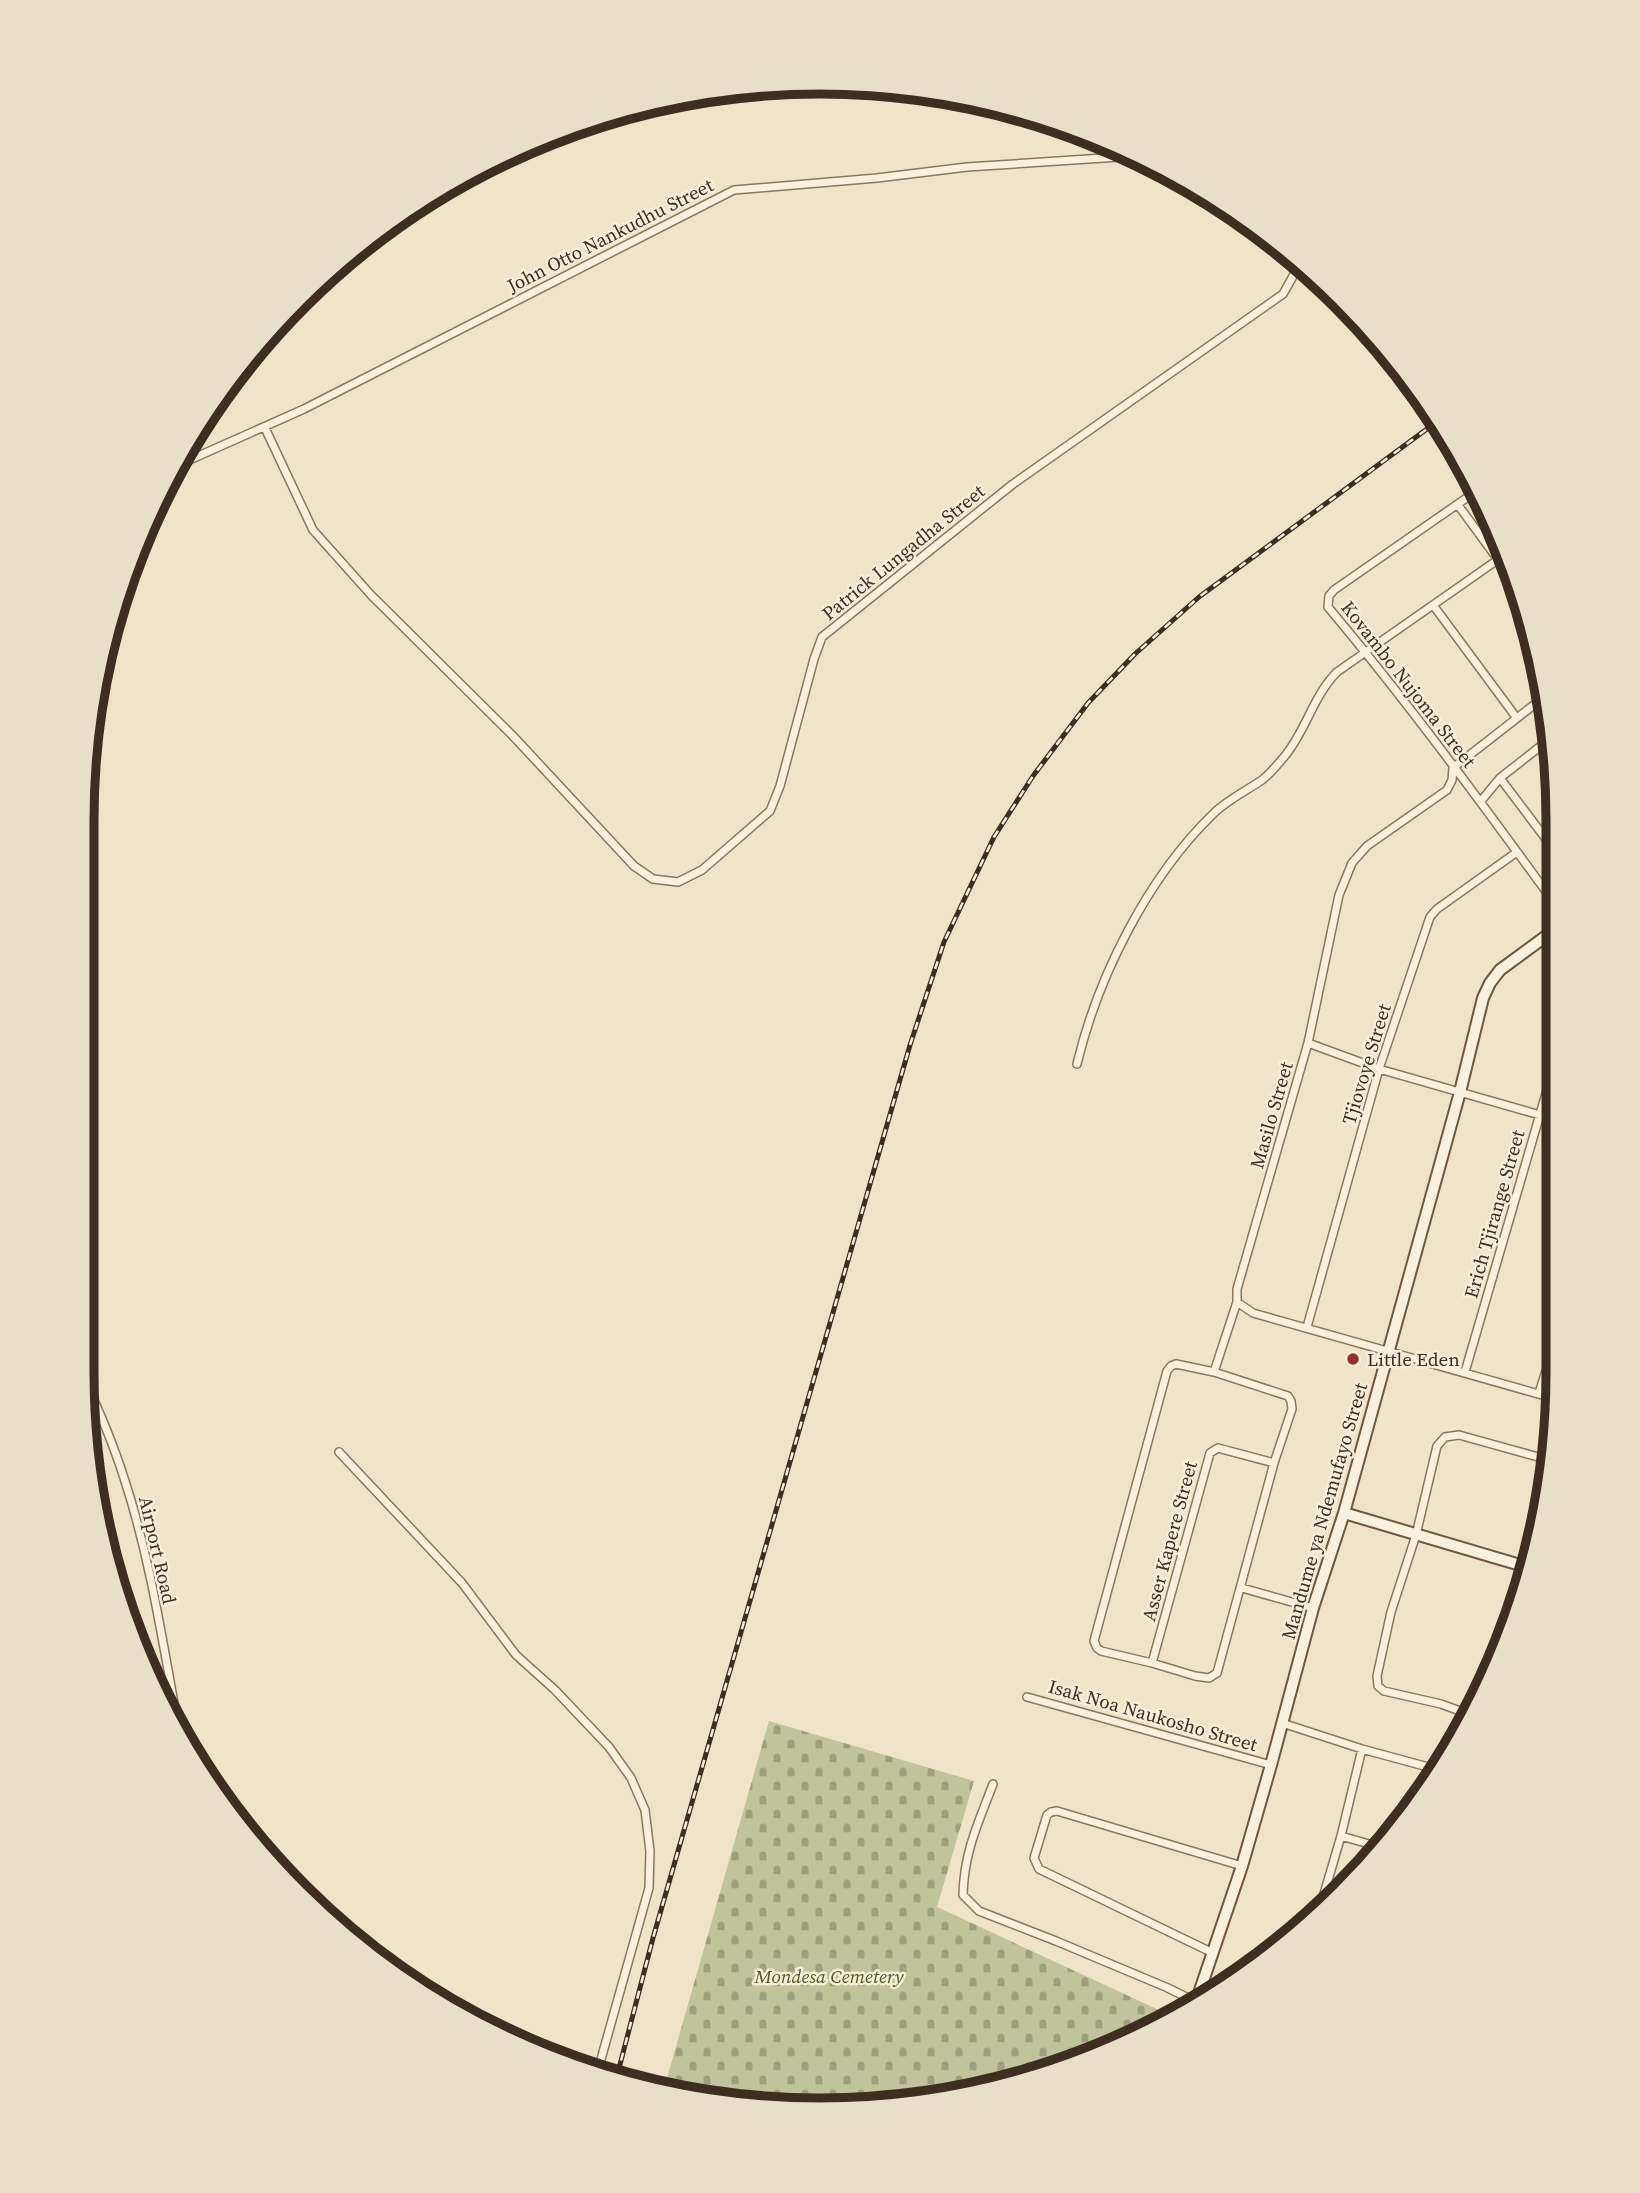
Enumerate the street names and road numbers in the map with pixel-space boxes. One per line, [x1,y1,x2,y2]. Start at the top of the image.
street label: John Otto Nankudhu Street [502,171,718,299]
street label: Patrick Lungadha Street [816,478,991,626]
street label: Kovambo Nujoma Street [1336,595,1483,773]
street label: Tjiovoye Street [1335,1000,1397,1128]
street label: Masilo Street [1243,1058,1299,1171]
street label: Erich Tjirange Street [1458,1126,1531,1301]
street label: Mandume ya Ndemufayo Street [1275,1379,1373,1642]
street label: Asser Kapere Street [1135,1457,1203,1624]
street label: Airport Road [133,1494,183,1607]
street label: Isak Noa Naukosho Street [1046,1673,1261,1757]

